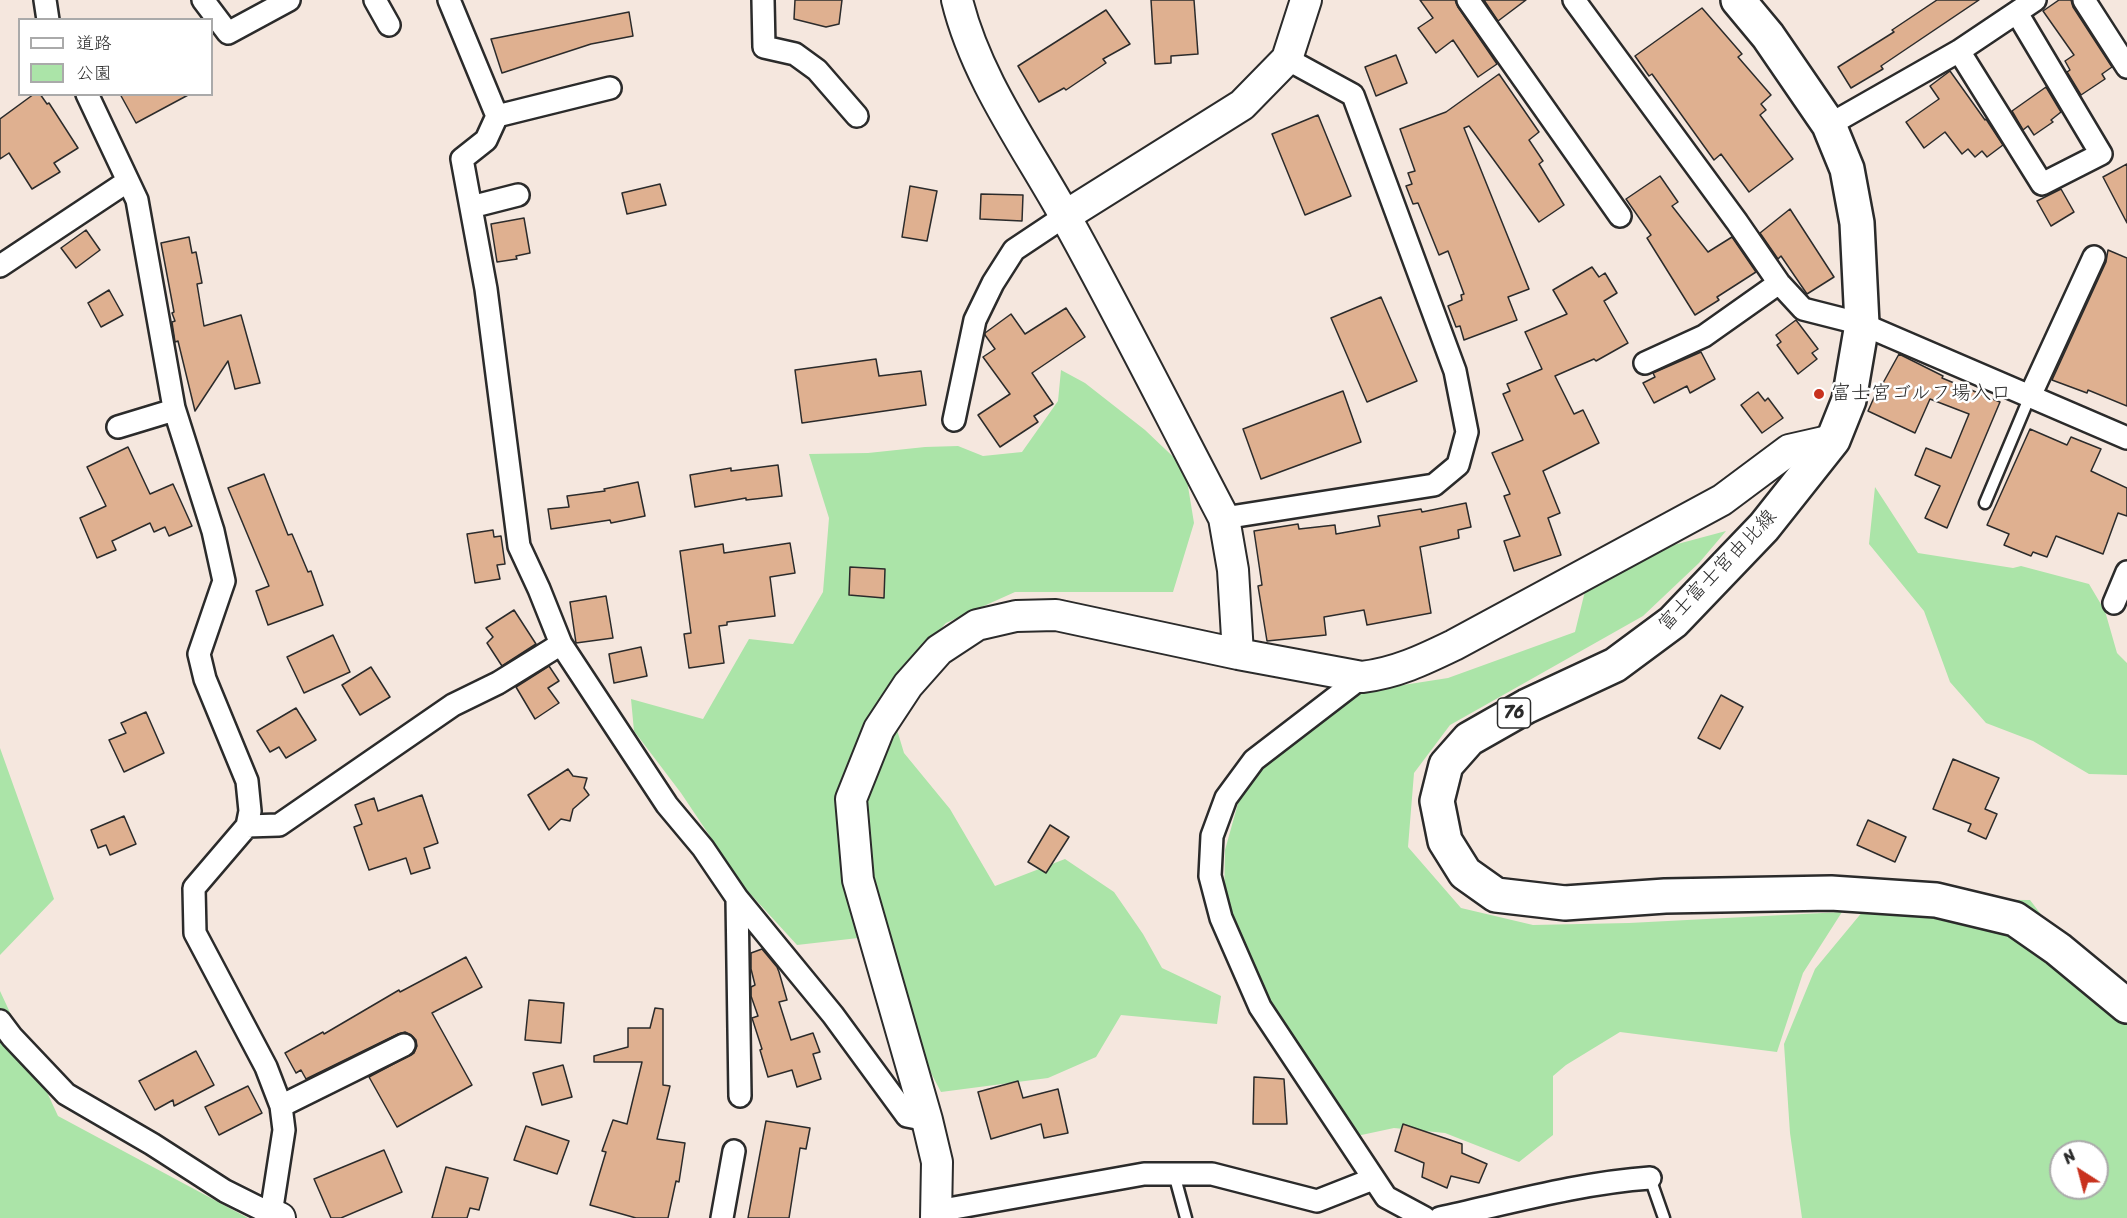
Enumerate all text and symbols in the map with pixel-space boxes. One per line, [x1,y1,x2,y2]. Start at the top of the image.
legend [18,18,213,96]
text: 道路 [76,27,112,59]
text: 公園 [76,57,112,89]
place label: 富士宮ゴルフ場入口 [1831,382,2011,406]
marker: 富士宮ゴルフ場入口 [1812,387,1826,401]
street label: 富士富士宮由比線 [1654,505,1782,637]
road number: 76 [1498,698,1530,728]
north arrow [2049,1140,2109,1200]
text: N [2056,1142,2082,1172]

